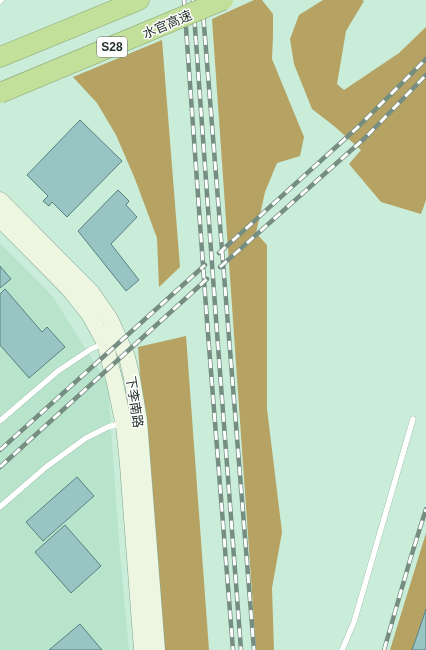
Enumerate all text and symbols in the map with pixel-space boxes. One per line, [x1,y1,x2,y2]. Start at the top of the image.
street label: 水官高速 [140,7,194,42]
road number: S28 [97,37,127,57]
street label: 下李南路 [123,375,146,429]

